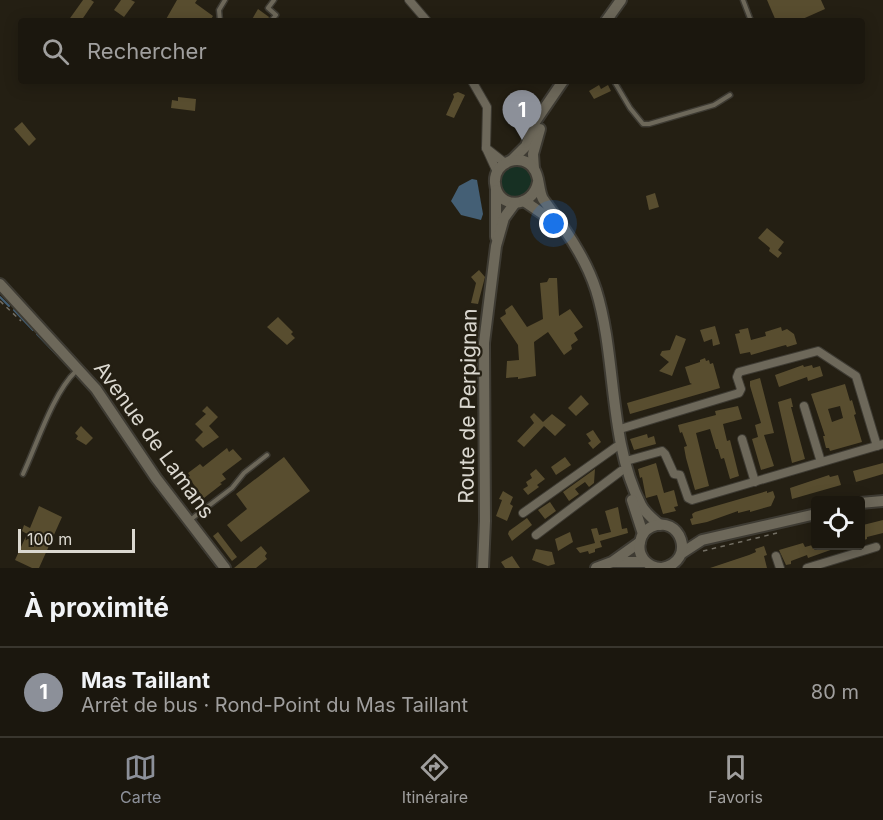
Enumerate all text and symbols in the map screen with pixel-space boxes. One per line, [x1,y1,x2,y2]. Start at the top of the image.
search box [18,18,865,84]
icon: search [39,35,72,68]
text: Rechercher [87,38,207,64]
pin: 1 [502,90,542,140]
your location [539,209,568,238]
street label: Route de Perpignan [453,308,482,504]
street label: Avenue de Lamans [89,356,220,523]
map controls [811,496,865,550]
button: locate [811,496,865,550]
scale bar [18,526,135,554]
text: 100 m [27,529,72,549]
text: À proximité [24,592,169,623]
text: Mas Taillant [81,667,210,693]
text: 1 [39,680,48,704]
text: 80 m [811,680,859,704]
text: Arrêt de bus · Rond-Point du Mas Taillant [81,693,468,717]
tab: Carte [120,751,161,807]
tab: Itinéraire [402,751,468,807]
tab: Favoris [708,751,763,807]

